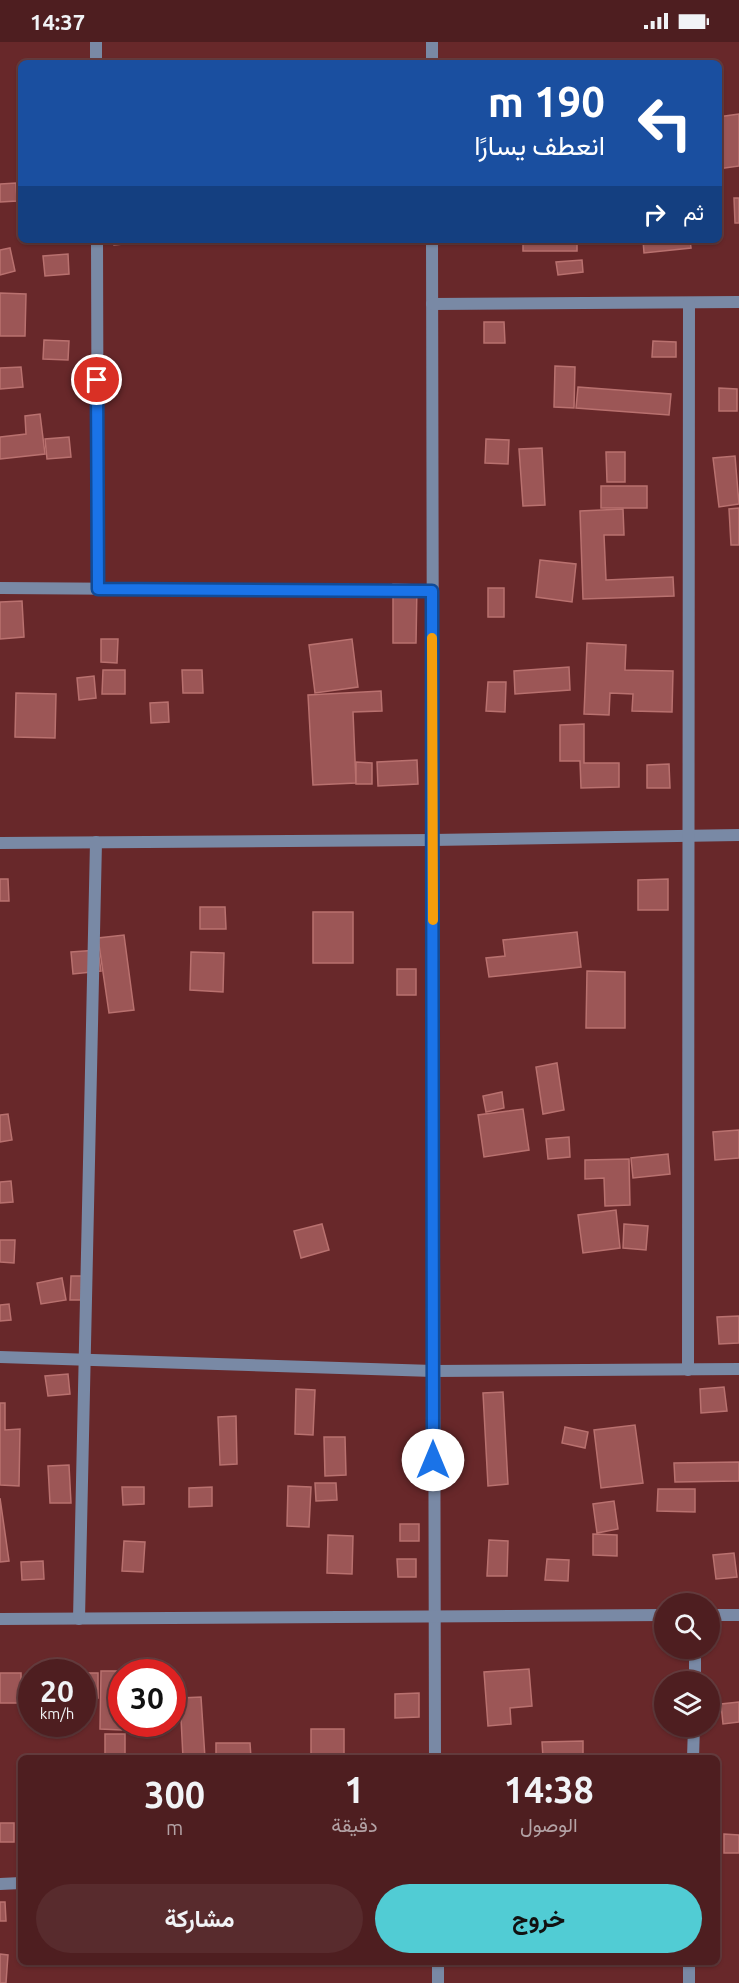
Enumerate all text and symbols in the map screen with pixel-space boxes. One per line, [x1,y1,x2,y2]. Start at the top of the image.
text: 14:37 [30,9,85,34]
text: 190 m [488,78,605,125]
icon: left [626,84,704,162]
text: انعطف يسارًا [474,130,605,160]
icon: right [638,198,671,231]
text: ثم [683,199,704,224]
pin [71,354,122,405]
icon: arrive [80,363,113,396]
position arrow [401,1428,465,1492]
map controls [654,1593,720,1737]
button: search [654,1593,720,1659]
speed limit sign: 30 [108,1659,186,1737]
button: layers [654,1671,720,1737]
text: 20 [40,1674,74,1708]
text: km/h [40,1705,74,1722]
text: 1 [344,1769,365,1810]
text: 14:38 [504,1769,594,1810]
text: 300 [144,1774,205,1815]
text: دقيقة [331,1813,378,1836]
text: الوصول [520,1813,578,1836]
text: m [166,1816,183,1839]
button: مشاركة [36,1884,363,1953]
button: خروج [375,1884,702,1953]

